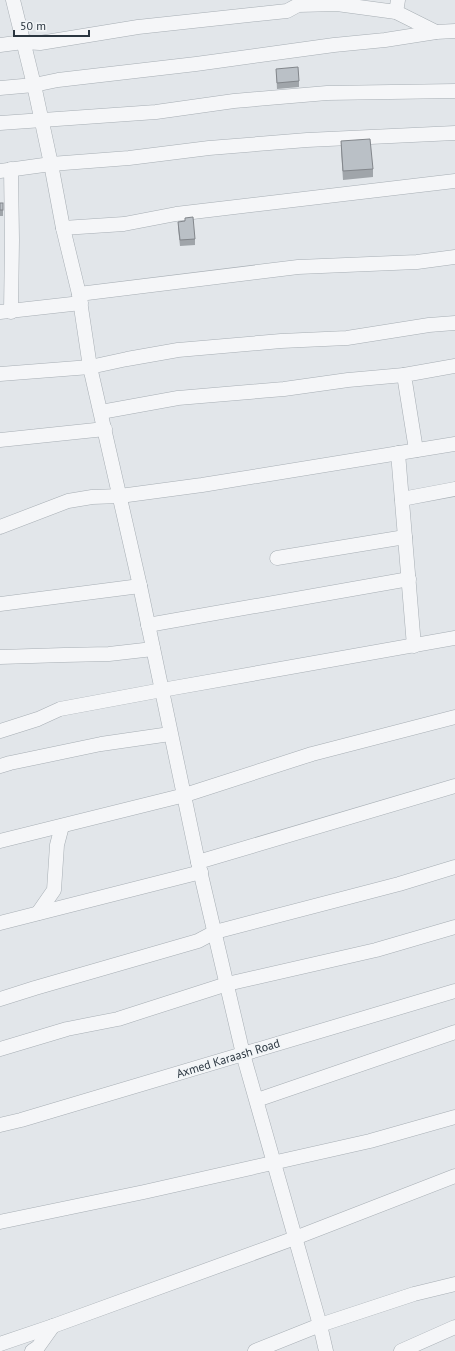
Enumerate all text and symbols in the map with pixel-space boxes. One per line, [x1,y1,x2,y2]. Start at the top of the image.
scale bar [14,12,89,38]
text: 50 m [20,18,46,33]
street label: Axmed Karaash Road [174,1035,282,1081]

